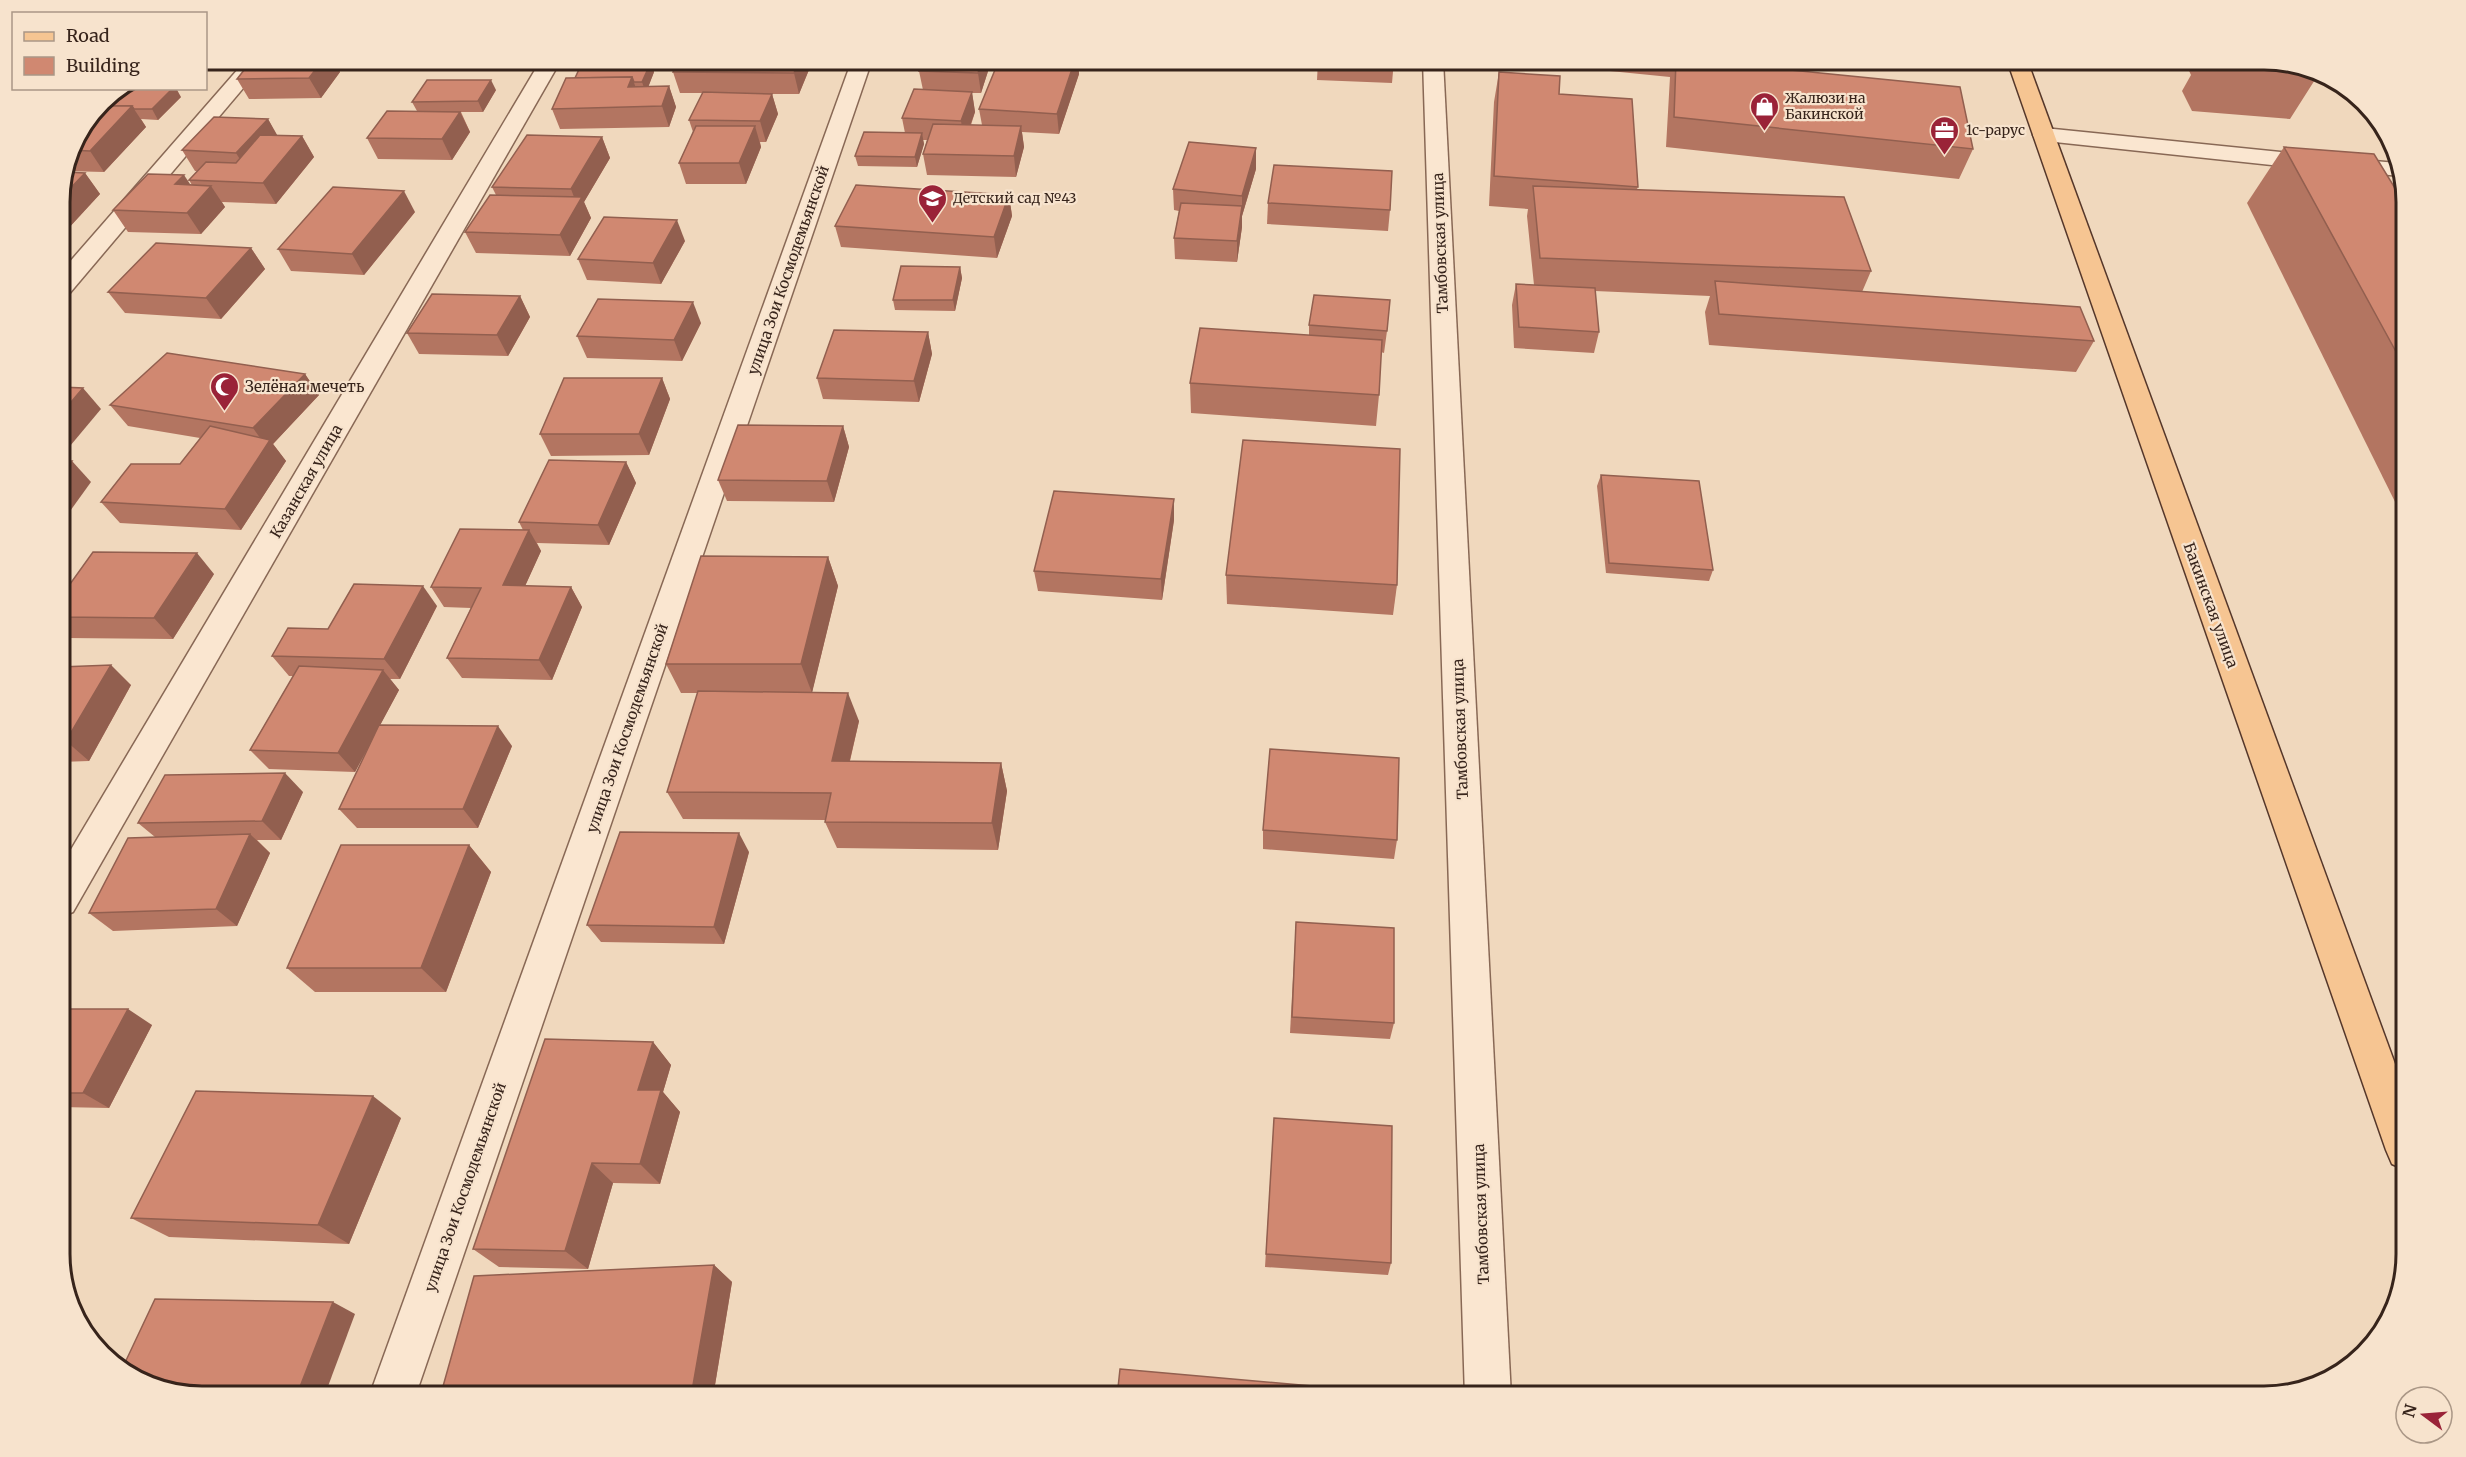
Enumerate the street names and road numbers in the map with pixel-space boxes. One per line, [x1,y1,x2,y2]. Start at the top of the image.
street label: улица Зои Космодемьянской [743,163,833,377]
street label: Тамбовская улица [1428,172,1452,314]
street label: Казанская улица [266,421,346,541]
street label: Бакинская улица [2179,540,2243,670]
street label: улица Зои Космодемьянской [582,621,672,835]
street label: Тамбовская улица [1448,658,1472,800]
street label: улица Зои Космодемьянской [420,1080,510,1294]
street label: Тамбовская улица [1469,1143,1493,1285]

